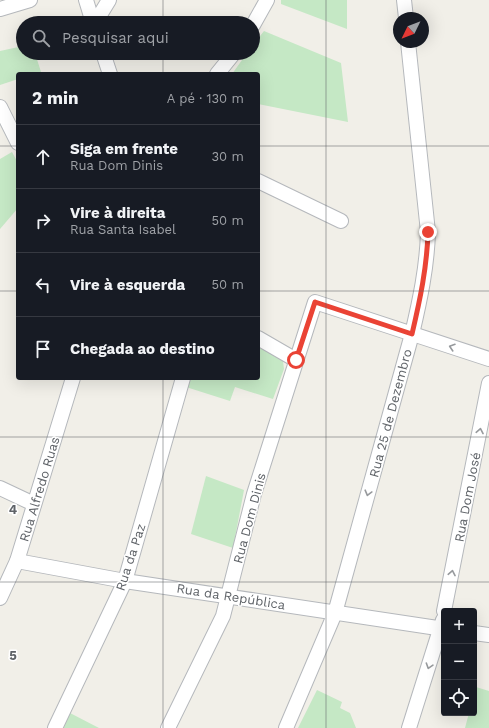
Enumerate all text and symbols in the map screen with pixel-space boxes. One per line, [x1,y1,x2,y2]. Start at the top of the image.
north arrow [393,12,429,48]
search box [16,16,260,60]
icon: search [30,27,52,49]
text: Pesquisar aqui [62,29,169,47]
text: 2 min [32,88,78,108]
text: A pé · 130 m [167,91,244,106]
text: Siga em frente [70,140,178,158]
icon: ahead [32,146,54,168]
text: 30 m [212,149,244,164]
text: Rua Dom Dinis [70,158,163,173]
text: Vire à direita [70,204,165,222]
icon: right [32,210,54,232]
text: 50 m [212,213,244,228]
text: Rua Santa Isabel [70,222,176,237]
route end [419,223,437,241]
icon: left [32,274,54,296]
text: Vire à esquerda [70,276,185,294]
text: 50 m [212,277,244,292]
icon: arrive [32,338,54,360]
text: Chegada ao destino [70,340,215,358]
one-way arrow [449,343,456,352]
street label: Rua 25 de Dezembro [366,347,415,479]
route start [287,351,305,369]
one-way arrow [475,428,483,435]
street label: Rua Alfredo Ruas [16,435,63,543]
street label: Rua Dom José [451,451,484,543]
street label: Rua Dom Dinis [230,471,269,565]
one-way arrow [364,490,373,497]
text: 4 [9,502,18,517]
street label: Rua da Paz [113,522,148,593]
one-way arrow [447,570,456,576]
street label: Rua da República [175,580,287,613]
map controls [441,608,477,716]
button: + [441,608,477,644]
button: − [441,644,477,680]
text: 5 [9,648,17,663]
one-way arrow [425,662,434,669]
button: locate [441,680,477,716]

